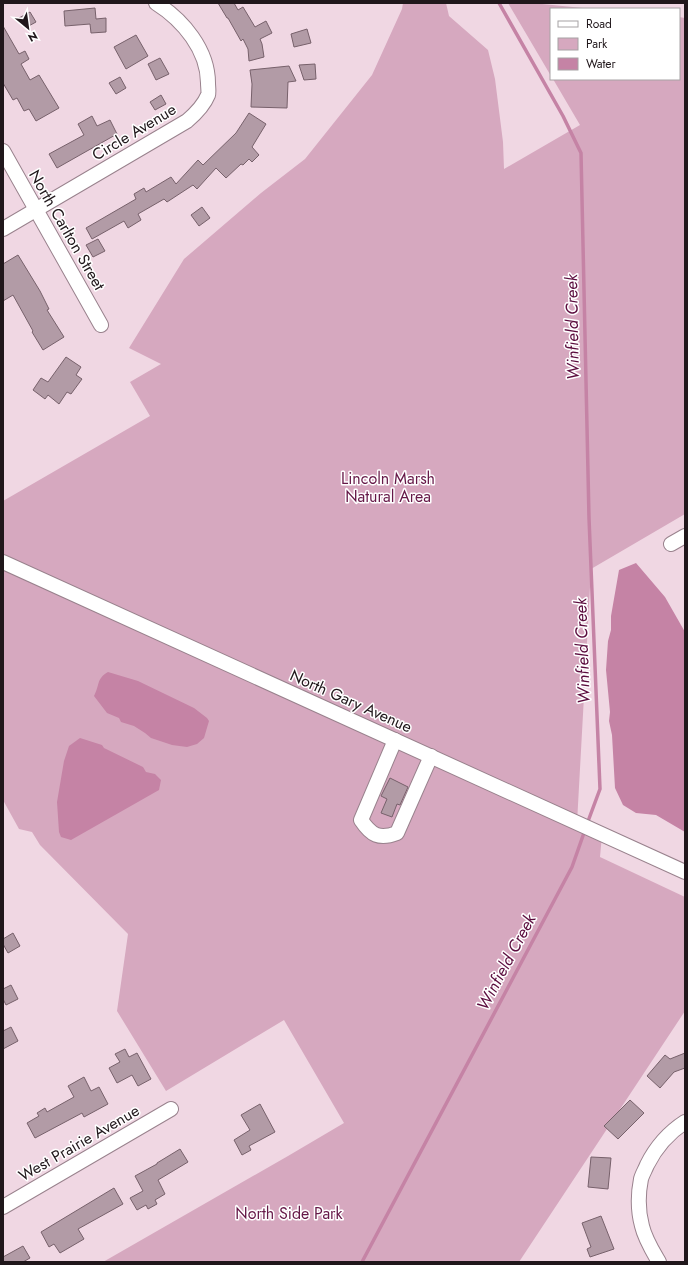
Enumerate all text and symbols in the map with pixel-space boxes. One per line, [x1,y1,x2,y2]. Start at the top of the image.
north arrow [8,8,48,48]
legend [550,8,680,80]
text: Road [586,15,612,33]
text: N [25,28,41,46]
text: Park [586,35,608,53]
text: Water [586,55,617,73]
street label: Circle Avenue [88,98,180,166]
street label: North Carlton Street [23,166,111,295]
water label: Winfield Creek [559,273,585,380]
park label: Lincoln Marsh Natural Area [341,467,435,508]
water label: Winfield Creek [568,597,596,704]
street label: North Gary Avenue [286,664,416,738]
water label: Winfield Creek [471,909,542,1014]
street label: West Prairie Avenue [14,1099,144,1187]
park label: North Side Park [235,1202,344,1225]

